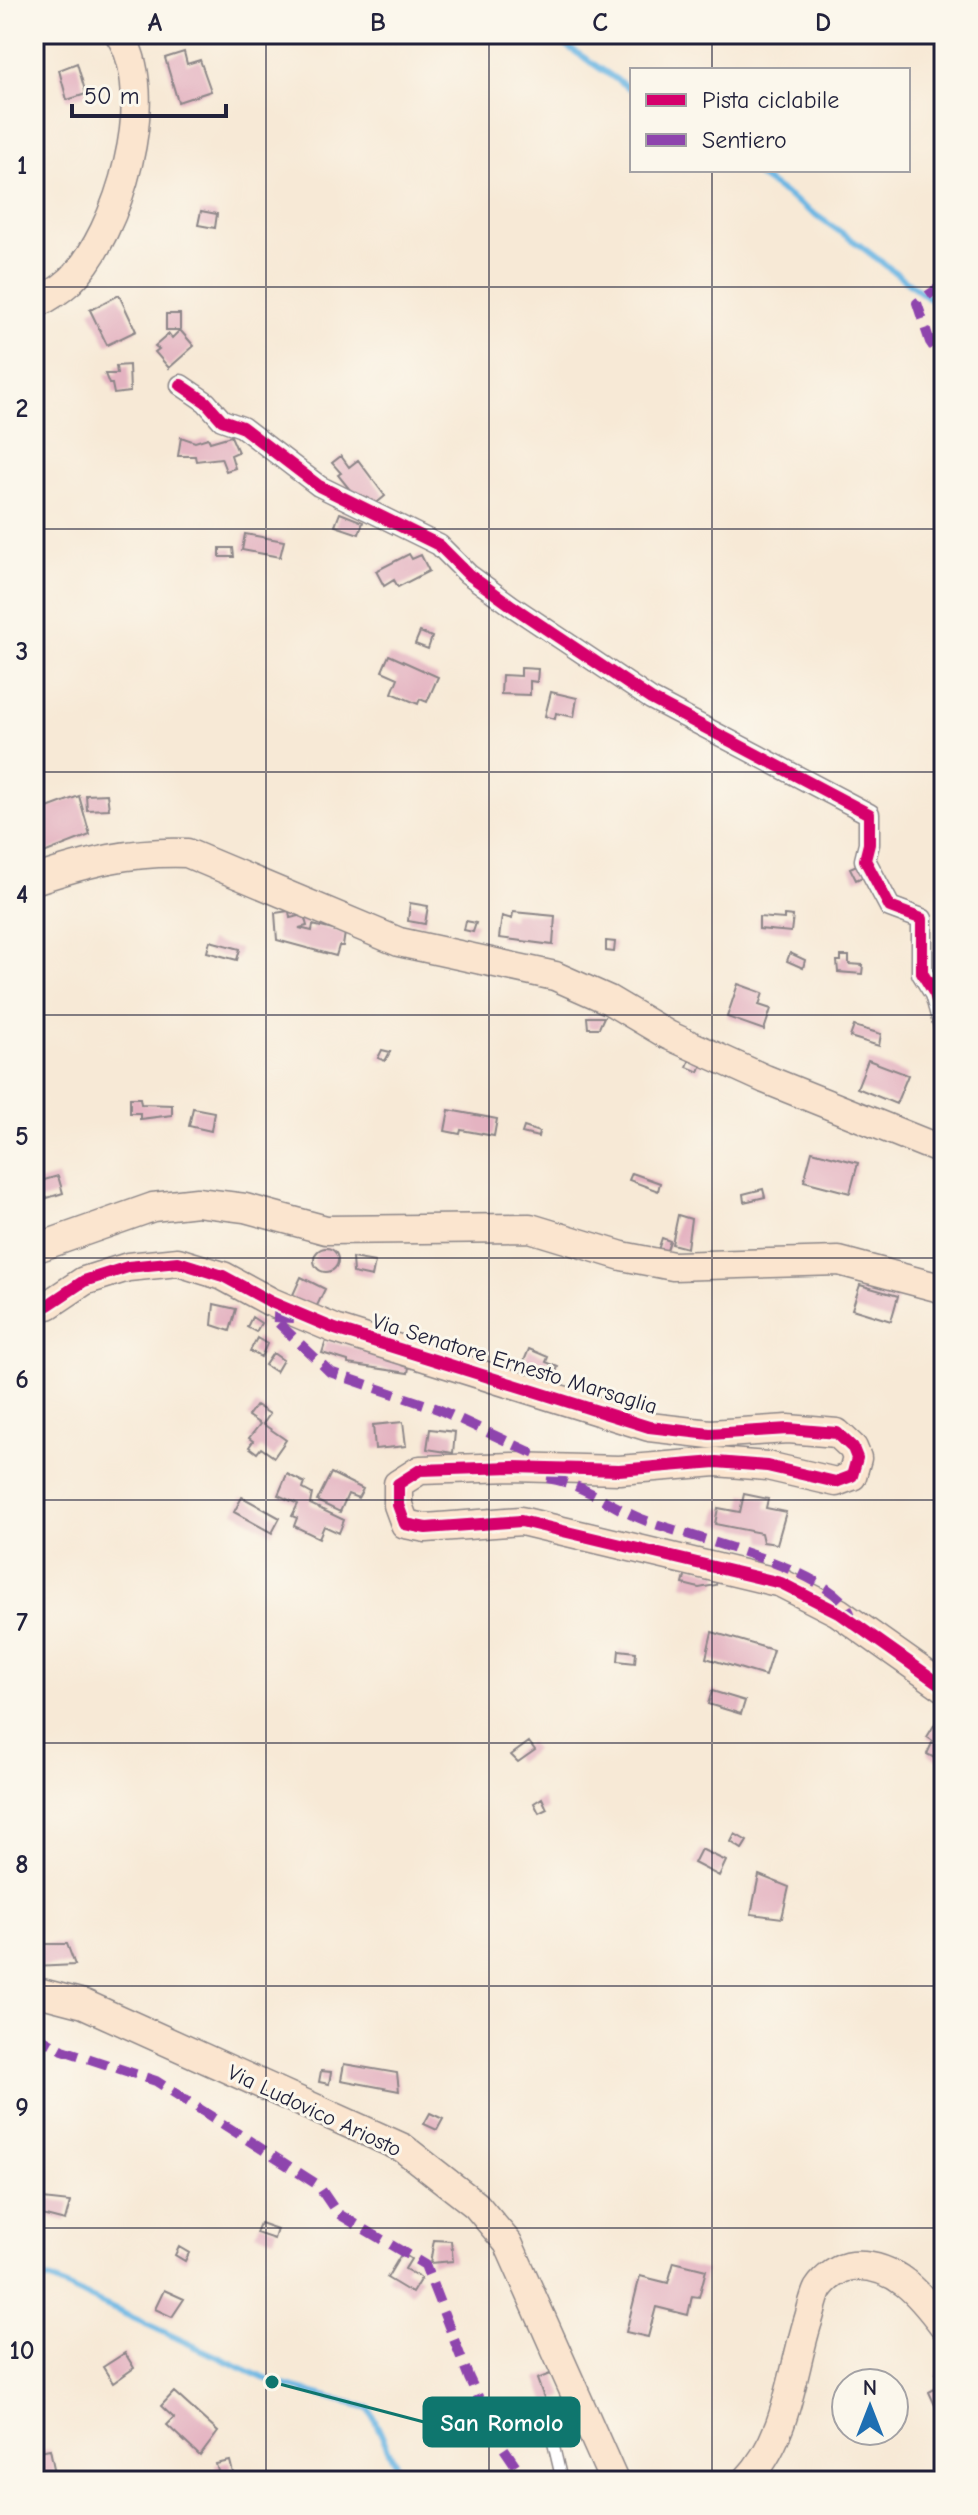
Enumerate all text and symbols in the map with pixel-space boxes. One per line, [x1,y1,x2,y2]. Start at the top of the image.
text: A [148,8,163,38]
text: B [370,8,386,38]
text: C [592,8,608,38]
text: D [815,8,831,38]
scale bar [72,68,226,118]
legend [630,68,910,172]
text: 50 m [84,82,140,110]
text: Pista ciclabile [702,86,839,114]
text: Sentiero [702,126,787,154]
text: 1 [17,151,27,181]
text: 2 [16,394,28,424]
text: 3 [16,637,28,667]
text: 4 [16,880,28,910]
text: 5 [15,1122,29,1152]
street label: Via Senatore Ernesto Marsaglia [369,1308,660,1420]
text: 6 [15,1365,29,1395]
text: 7 [16,1608,28,1638]
text: 8 [15,1850,29,1880]
street label: Via Ludovico Ariosto [224,2059,406,2163]
text: 9 [15,2093,29,2123]
text: 10 [9,2336,35,2366]
north arrow [830,2367,910,2447]
text: N [863,2375,877,2401]
callout: San Romolo [424,2398,579,2446]
text: San Romolo [441,2409,563,2437]

